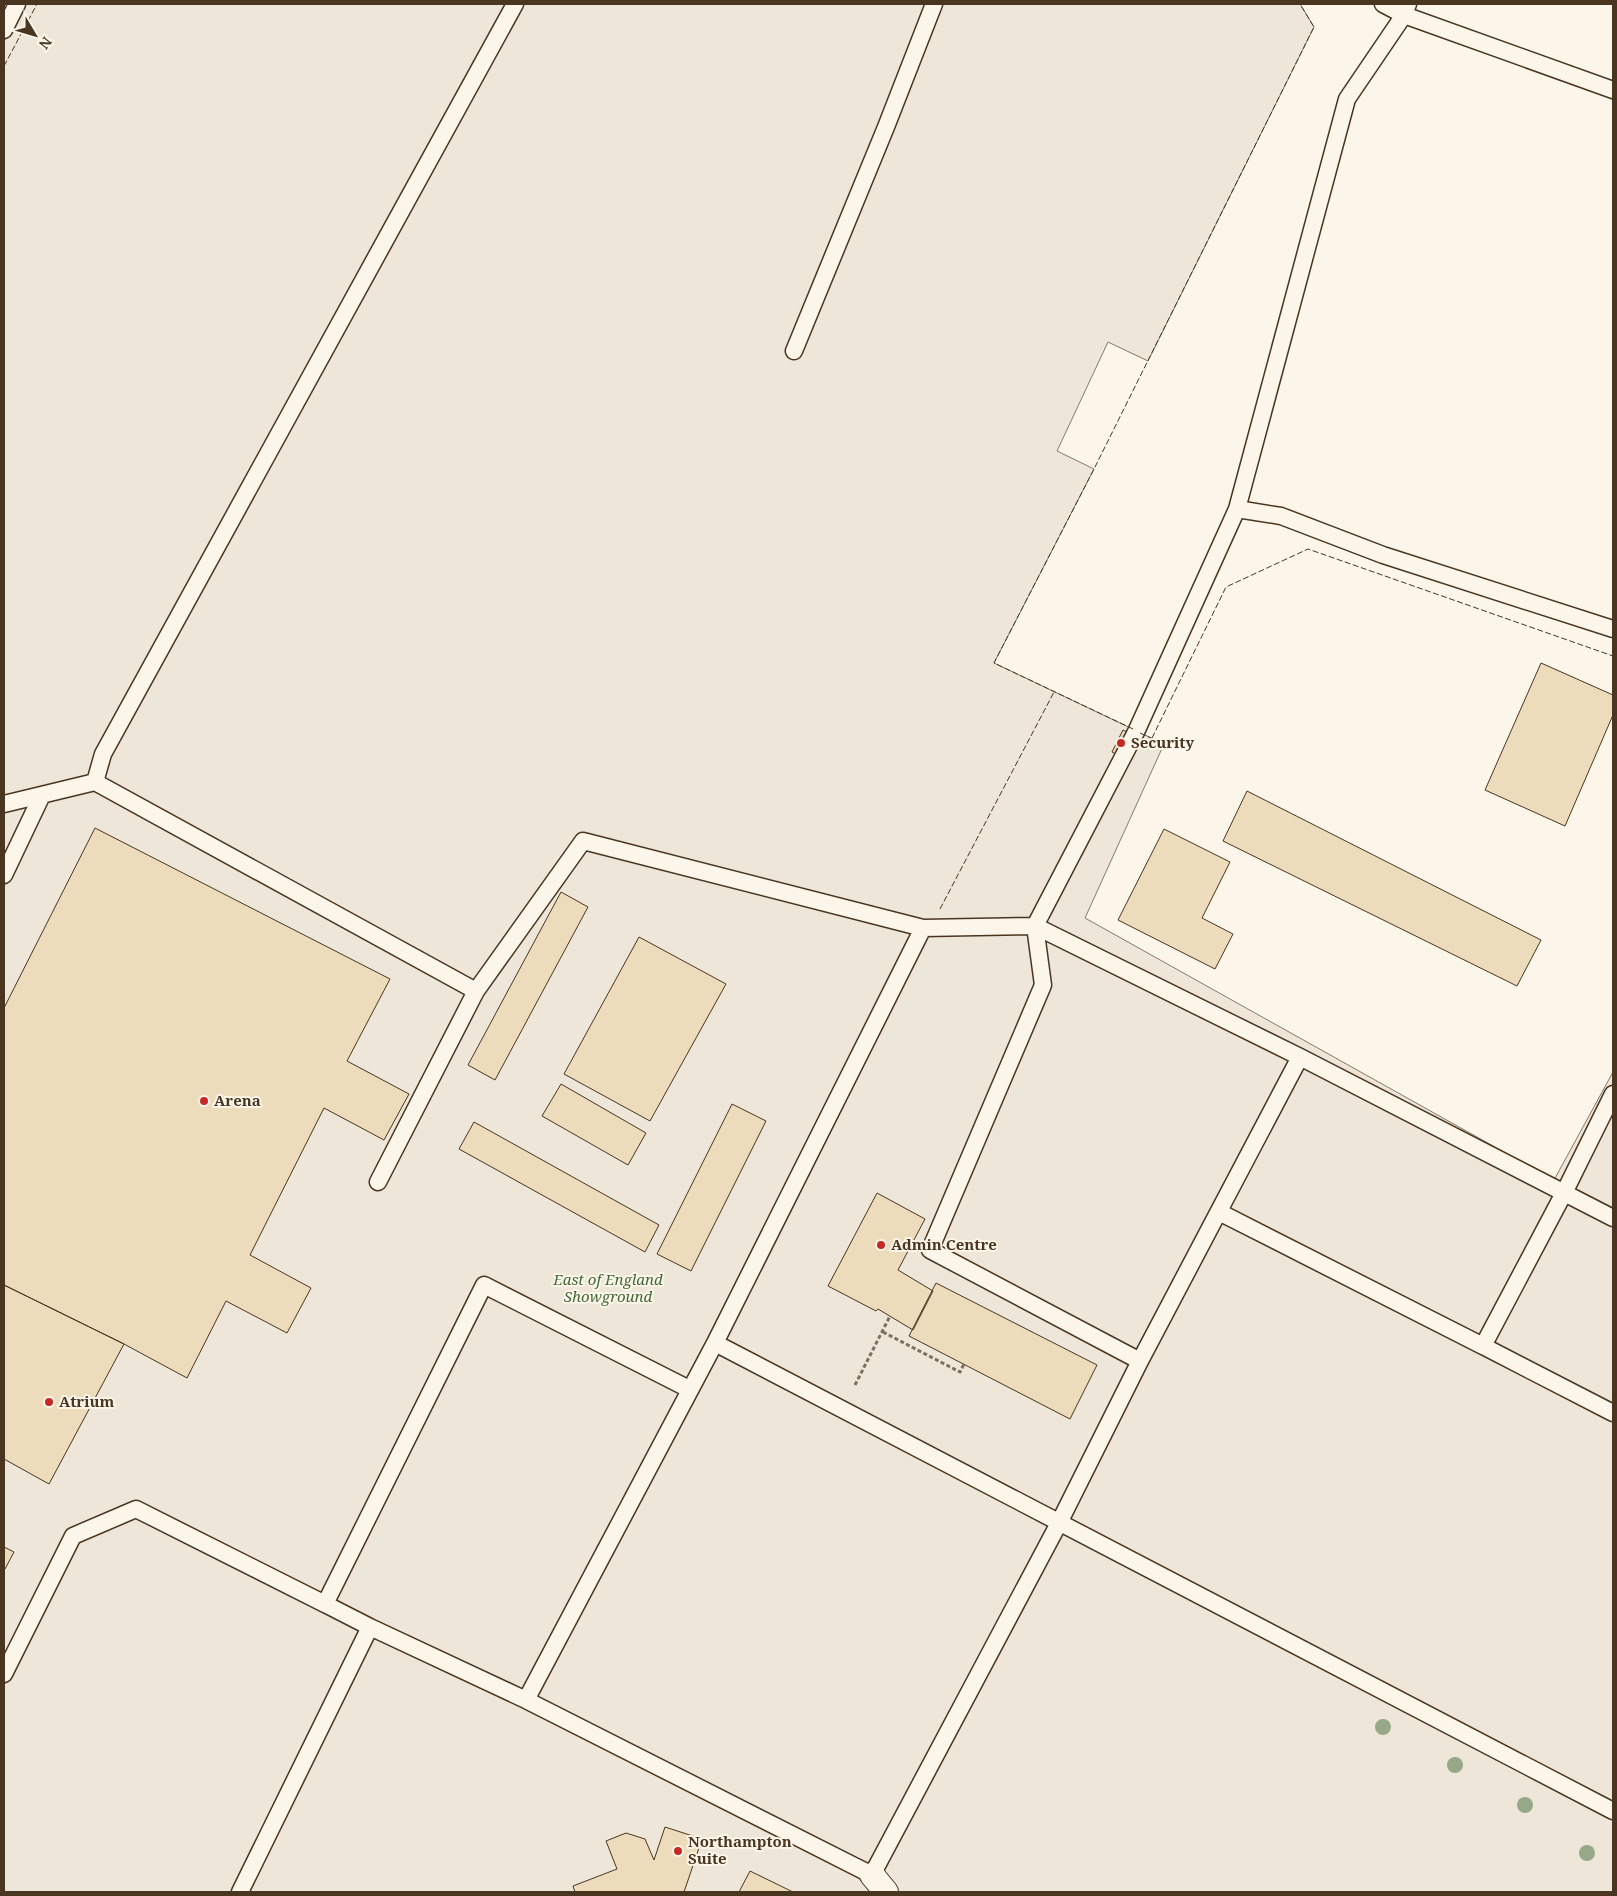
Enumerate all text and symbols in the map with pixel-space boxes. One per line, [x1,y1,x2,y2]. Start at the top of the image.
north arrow [10,10,60,60]
text: N [35,33,57,54]
place label: Security [1131,732,1194,752]
marker: Security [1115,737,1127,749]
place label: Arena [214,1090,261,1110]
marker: Arena [198,1095,210,1107]
place label: Admin Centre [891,1234,997,1254]
marker: Admin Centre [875,1239,887,1251]
park label: East of England Showground [552,1269,663,1306]
place label: Atrium [59,1391,115,1411]
marker: Atrium [43,1396,55,1408]
place label: Northampton Suite [688,1831,792,1868]
marker: Northampton Suite [672,1845,684,1857]

